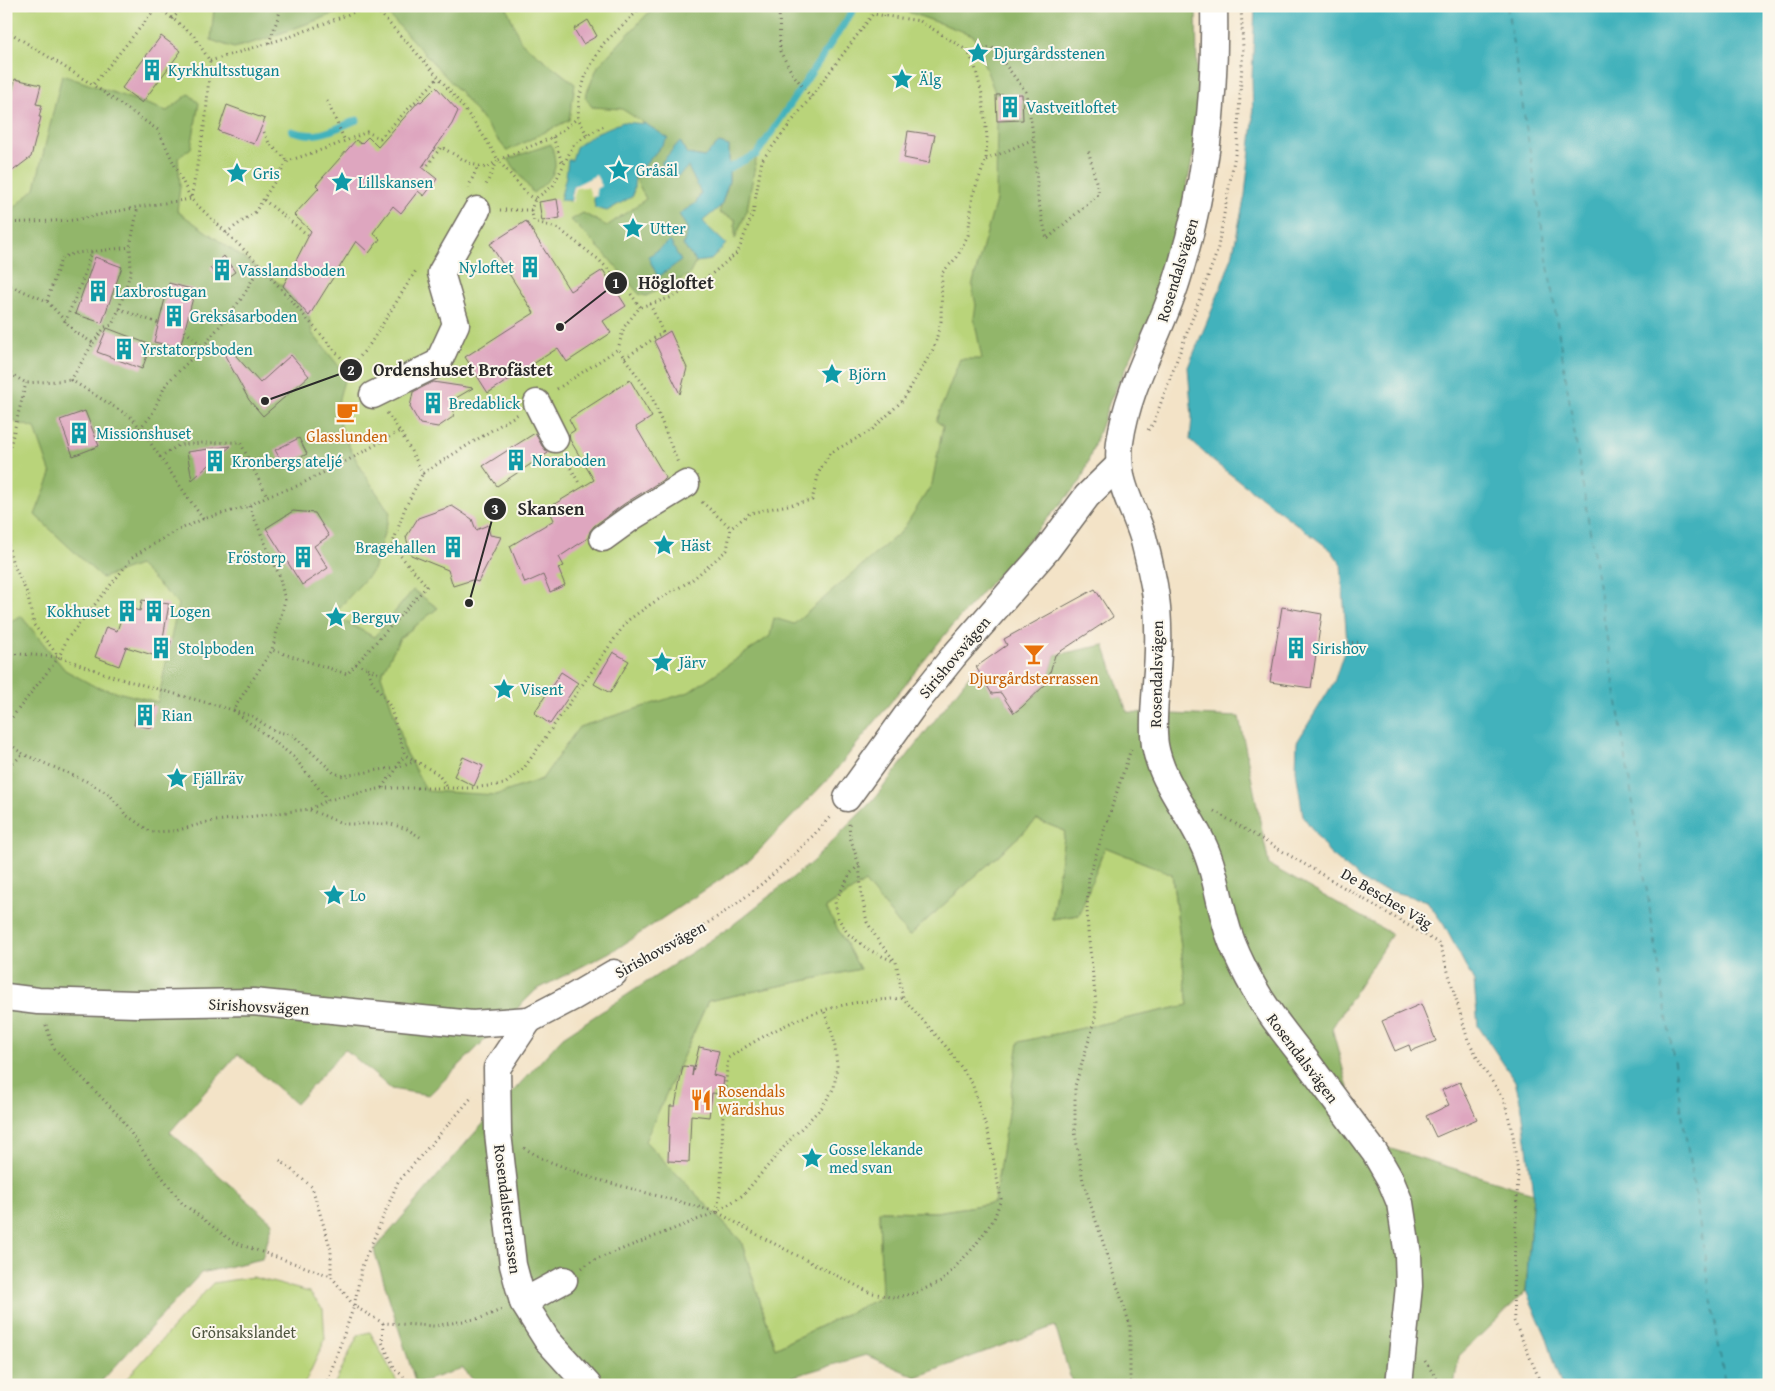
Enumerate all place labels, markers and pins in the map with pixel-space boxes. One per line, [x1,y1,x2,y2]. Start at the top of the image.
place icon: Djurgårdsstenen [965,40,991,66]
place label: Djurgårdsstenen [994,41,1105,65]
building icon: Kyrkhultsstugan [139,57,165,83]
place label: Kyrkhultsstugan [168,58,279,82]
place icon: Älg [889,66,915,92]
place label: Älg [919,67,941,91]
building icon: Vastveitloftet [997,94,1023,120]
place label: Vastveitloftet [1026,95,1117,119]
place icon: Gråsäl [606,157,632,183]
place label: Gråsäl [636,158,679,182]
place icon: Gris [224,160,250,186]
place label: Gris [253,161,280,185]
place icon: Lillskansen [329,169,355,195]
place label: Lillskansen [358,170,433,194]
place icon: Utter [620,215,646,241]
place label: Utter [650,216,686,240]
building icon: Nyloftet [517,254,543,280]
place label: Nyloftet [459,255,514,279]
building icon: Vasslandsboden [209,257,235,283]
place label: Vasslandsboden [238,258,345,282]
callout: Högloftet [603,266,723,299]
building icon: Laxbrostugan [85,278,111,304]
place label: Laxbrostugan [115,279,206,303]
building icon: Greksåsarboden [161,303,187,329]
place label: Greksåsarboden [190,304,297,328]
building icon: Yrstatorpsboden [111,336,137,362]
place label: Yrstatorpsboden [140,337,253,361]
callout: Ordenshuset Brofästet [338,354,563,387]
place icon: Björn [819,361,845,387]
place label: Björn [849,362,886,386]
building icon: Bredablick [420,390,446,416]
place label: Bredablick [449,391,521,415]
cafe icon: Glasslunden [334,399,360,425]
building icon: Missionshuset [66,420,92,446]
place label: Missionshuset [96,421,192,445]
place label: Glasslunden [306,424,388,448]
building icon: Noraboden [503,447,529,473]
building icon: Kronbergs ateljé [202,448,228,474]
place label: Noraboden [532,448,606,472]
place label: Kronbergs ateljé [232,449,342,473]
callout: Skansen [483,493,595,526]
place icon: Häst [651,532,677,558]
place label: Häst [681,533,712,557]
building icon: Bragehallen [440,534,466,560]
place label: Bragehallen [355,535,436,559]
building icon: Fröstorp [290,544,316,570]
place label: Fröstorp [228,545,286,569]
building icon: Kokhuset [114,598,140,624]
building icon: Logen [141,598,167,624]
place label: Kokhuset [47,599,110,623]
place label: Logen [170,599,210,623]
place icon: Berguv [323,604,349,630]
place label: Berguv [352,605,400,629]
building icon: Stolpboden [148,635,174,661]
building icon: Sirishov [1283,635,1309,661]
place label: Stolpboden [178,636,254,660]
place label: Sirishov [1312,636,1367,660]
bar icon: Djurgårdsterrassen [1021,641,1047,667]
place icon: Järv [649,649,675,675]
place label: Järv [677,650,706,674]
place label: Djurgårdsterrassen [969,666,1099,690]
place icon: Visent [491,676,517,702]
place label: Visent [520,677,564,701]
building icon: Rian [132,702,158,728]
place label: Rian [162,703,192,727]
place icon: Fjällräv [164,765,190,791]
place label: Fjällräv [193,766,244,790]
place icon: Lo [321,882,347,908]
place label: Lo [350,883,366,907]
place label: Rosendals Wärdshus [718,1079,785,1121]
restaurant icon: Rosendals Wärdshus [688,1087,714,1113]
place label: Gosse lekande med svan [829,1137,923,1179]
place icon: Gosse lekande med svan [799,1145,825,1171]

